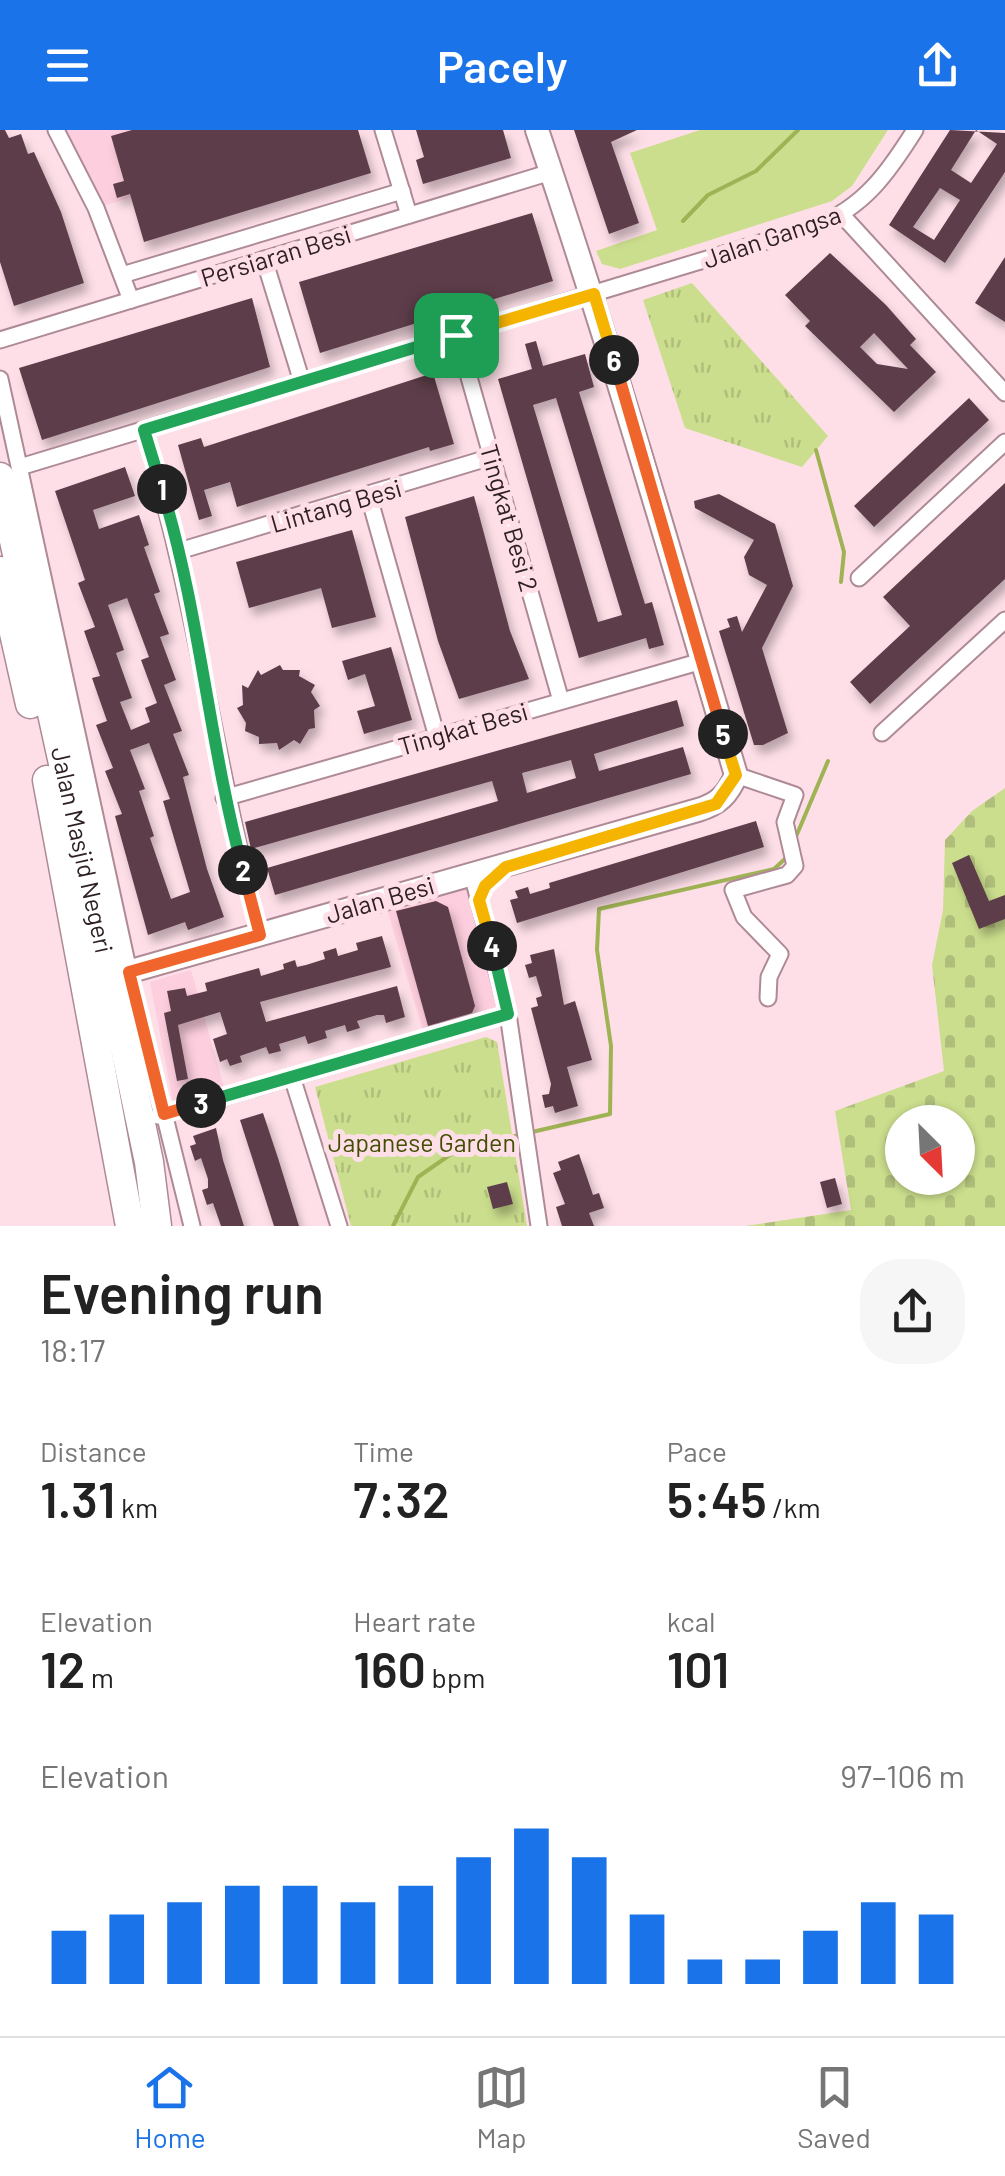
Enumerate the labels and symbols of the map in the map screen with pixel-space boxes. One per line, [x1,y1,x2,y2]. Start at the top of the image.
street label: Jalan Gangsa [699,198,844,274]
street label: Persiaran Besi [197,218,354,292]
pin [414,293,499,378]
pin: 6 [589,335,639,385]
street label: Tingkat Besi 2 [475,441,545,595]
pin: 1 [137,464,187,514]
street label: Lintang Besi [267,472,405,538]
street label: Tingkat Besi [394,695,531,761]
pin: 5 [698,709,748,759]
street label: Jalan Masjid Negeri [46,744,120,956]
pin: 2 [218,845,268,895]
street label: Jalan Besi [322,869,437,929]
pin: 4 [467,921,517,971]
pin: 3 [176,1078,226,1128]
north arrow [885,1105,975,1195]
park label: Japanese Garden [328,1127,516,1157]

